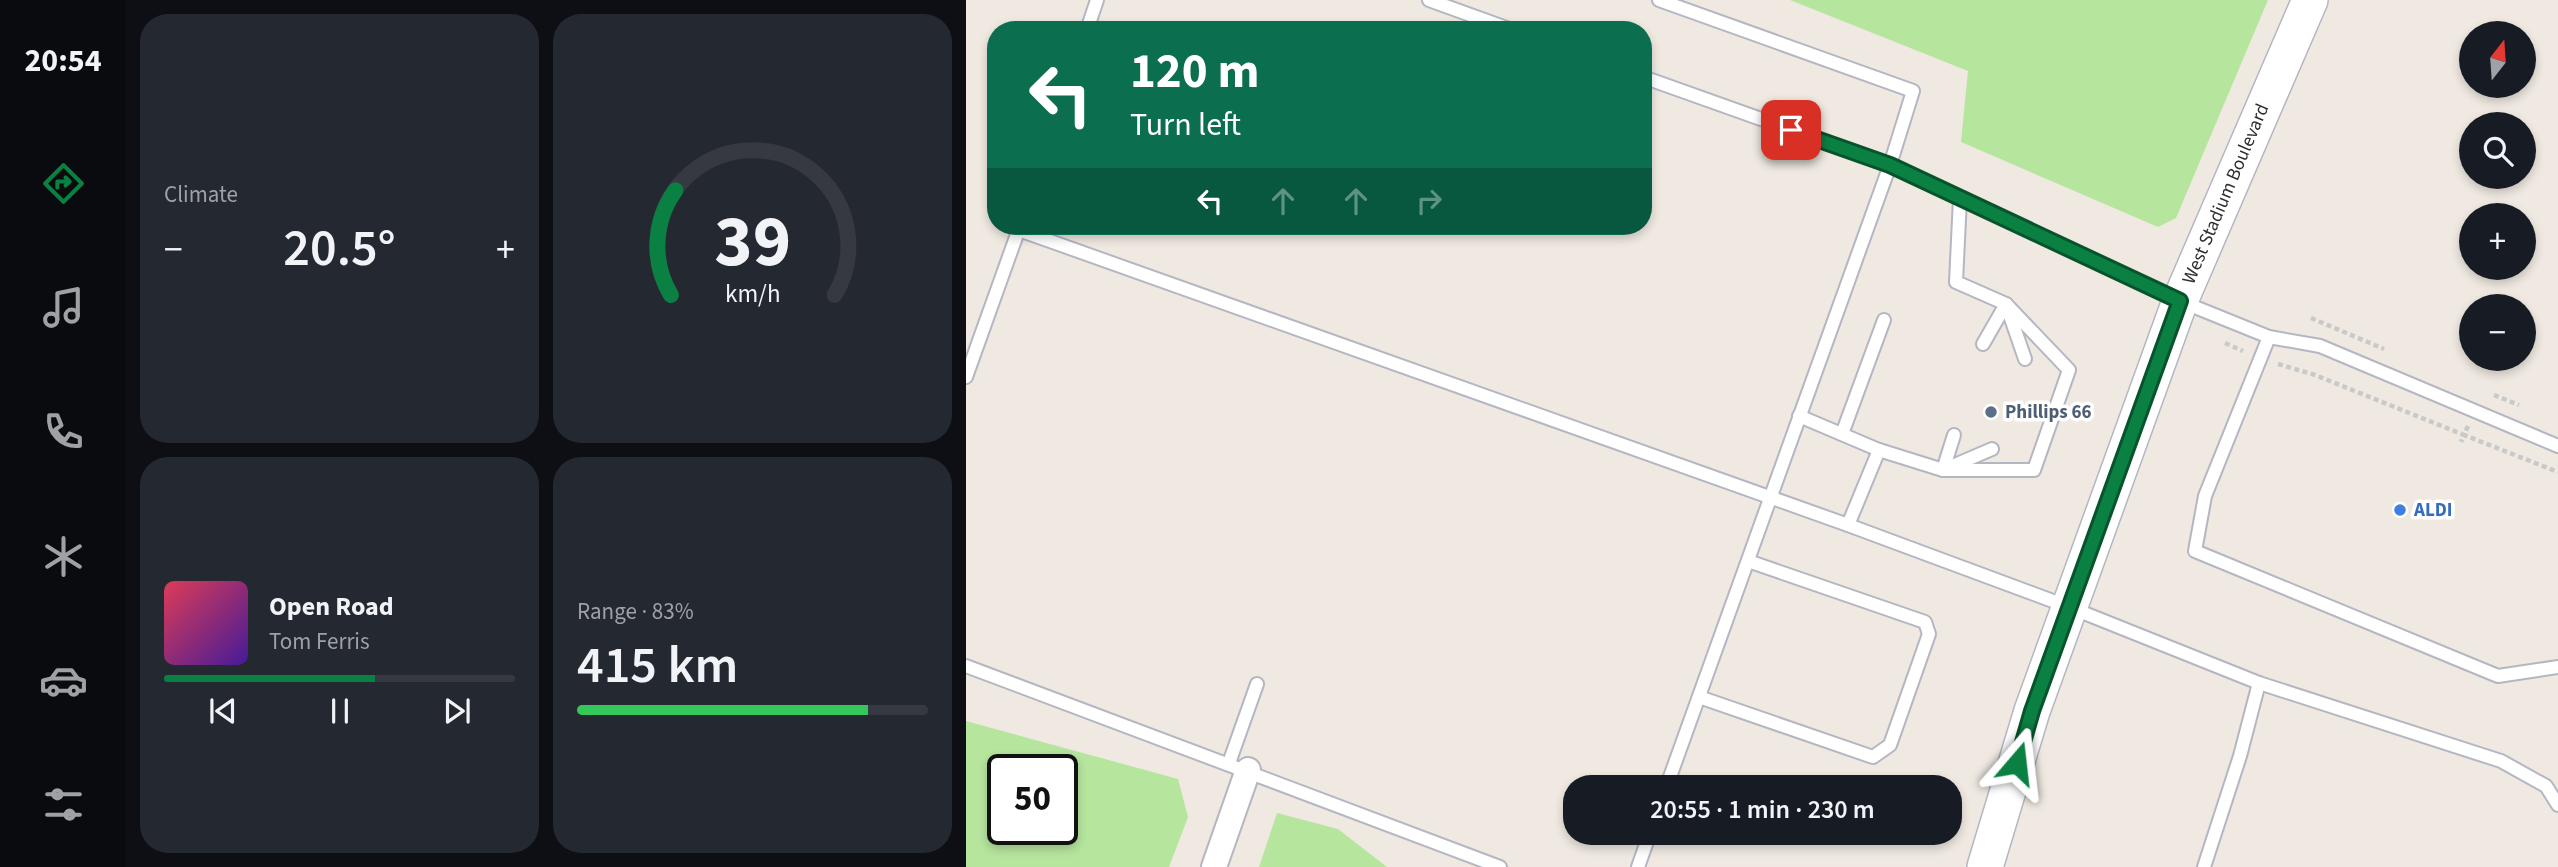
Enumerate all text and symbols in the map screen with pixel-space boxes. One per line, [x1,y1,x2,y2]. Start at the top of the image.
north arrow [2459,21,2536,98]
map controls [2459,21,2536,371]
text: 120 m [1130,37,1259,107]
text: 20:54 [24,38,102,84]
icon: left [1015,49,1106,140]
pin [1761,100,1821,160]
street label: West Stadium Boulevard [2176,100,2276,288]
text: Turn left [1130,102,1241,148]
icon: arrive [1772,111,1810,149]
button: search [2459,112,2536,189]
icon: directions [39,159,88,208]
text: Climate [164,178,238,211]
icon: left [1191,182,1229,220]
icon: ahead [1264,182,1302,220]
icon: ahead [1337,182,1375,220]
icon: right [1410,182,1448,220]
text: 39 [714,190,791,294]
button: + [2459,203,2536,280]
text: 20.5° [283,212,396,286]
text: − [164,223,183,277]
text: + [496,223,515,277]
text: km/h [725,275,780,311]
icon: music [39,283,88,332]
button: − [2459,294,2536,371]
place label: Phillips 66 [2005,399,2092,426]
marker: Phillips 66 [1983,404,1999,420]
icon: phone [39,407,88,456]
place label: ALDI [2413,497,2453,524]
marker: ALDI [2392,502,2408,518]
icon: climate [39,532,88,581]
text: Open Road [269,588,394,625]
text: Range · 83% [577,595,694,628]
text: Tom Ferris [269,625,370,658]
text: 415 km [577,629,738,703]
icon: car [39,656,88,705]
icon: previous [204,692,242,730]
icon: pause [321,692,359,730]
icon: next [438,692,476,730]
position arrow [1980,726,2054,800]
speed limit sign: 50 [987,754,1078,845]
icon: filters [39,780,88,829]
text: 20:55 · 1 min · 230 m [1650,791,1875,828]

